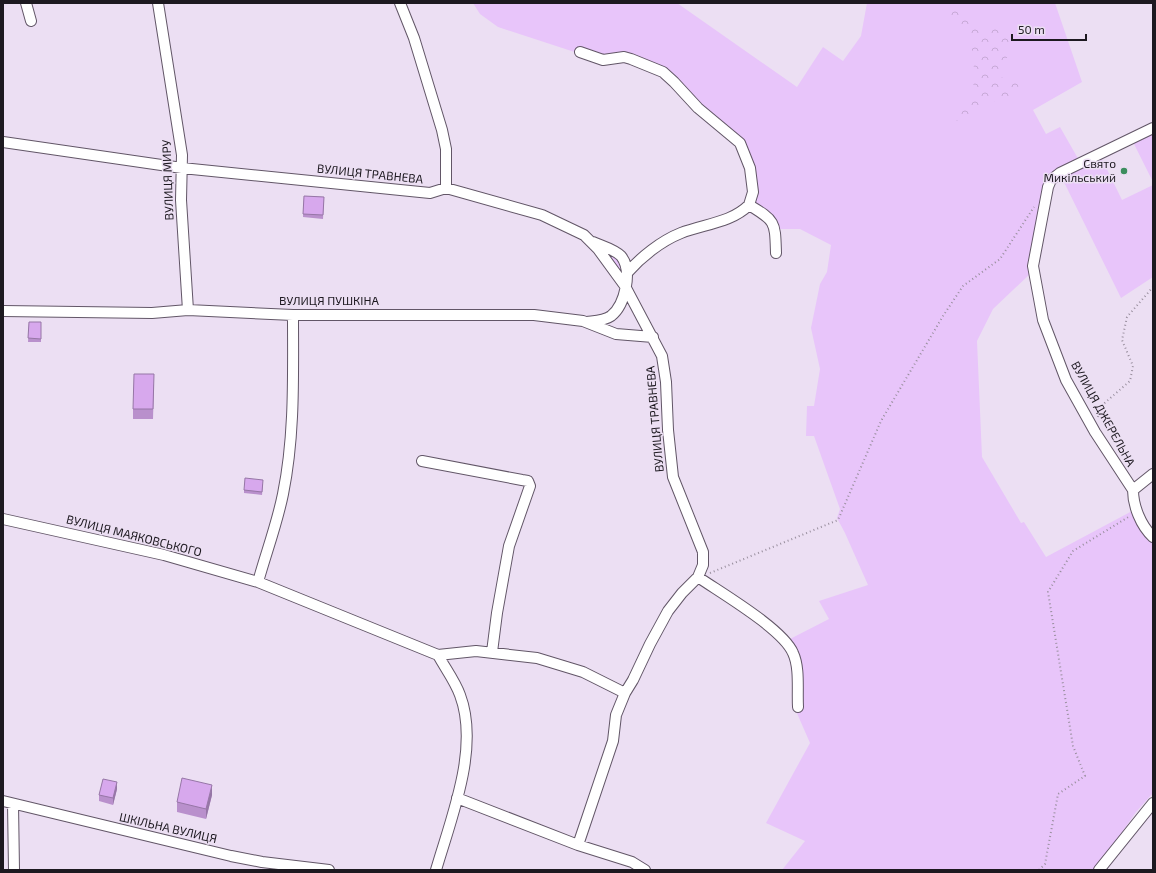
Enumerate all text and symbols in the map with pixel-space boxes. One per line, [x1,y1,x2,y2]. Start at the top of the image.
scale bar [1012,16,1086,42]
text: 50 m [1018,22,1045,36]
street label: ВУЛИЦЯ МИРУ [159,139,175,221]
place label: Свято Микільський [1043,156,1116,184]
street label: ВУЛИЦЯ ТРАВНЕВА [316,160,424,186]
marker: Свято Микільський [1119,166,1129,176]
street label: ВУЛИЦЯ ПУШКІНА [279,293,379,307]
street label: ВУЛИЦЯ ДЖЕРЕЛЬНА [1069,358,1139,469]
street label: ВУЛИЦЯ ТРАВНЕВА [642,365,666,473]
street label: ВУЛИЦЯ МАЯКОВСЬКОГО [65,511,203,559]
street label: ШКІЛЬНА ВУЛИЦЯ [118,809,219,845]

